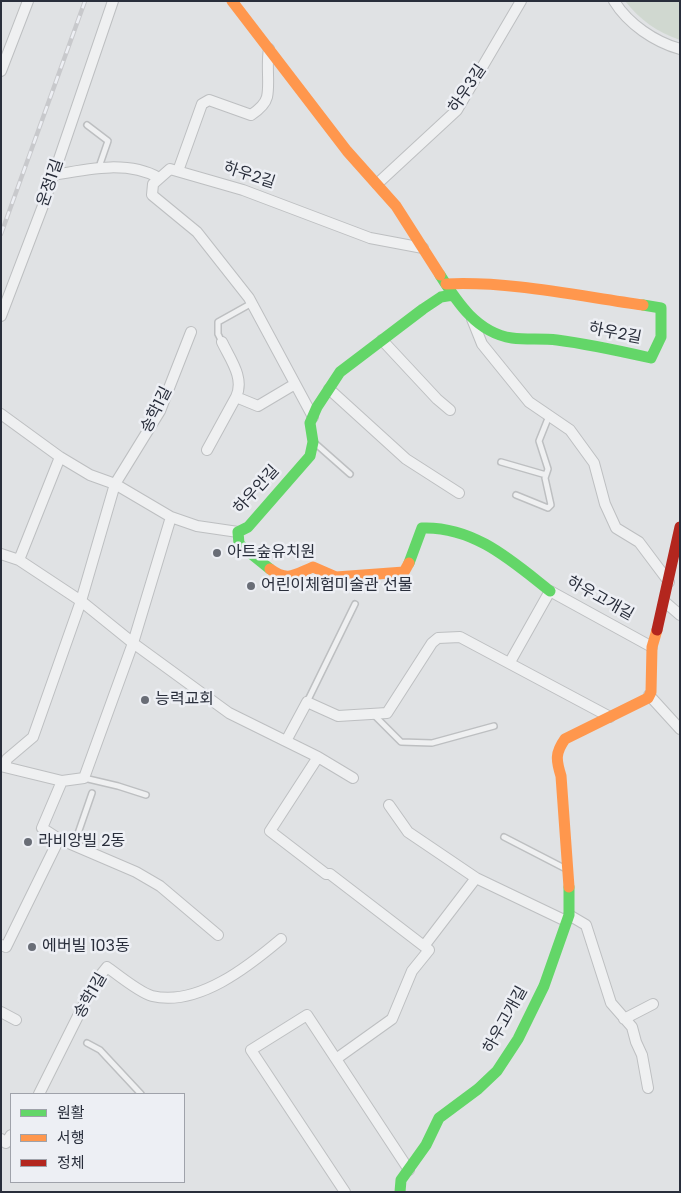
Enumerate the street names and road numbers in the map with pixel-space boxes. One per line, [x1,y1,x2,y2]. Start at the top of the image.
street label: 하우3길 [445,61,491,117]
street label: 운정1길 [34,157,68,209]
street label: 하우2길 [221,159,277,193]
street label: 하우2길 [587,319,643,349]
street label: 송학1길 [137,384,177,436]
street label: 하우안길 [230,462,284,518]
street label: 하우고개길 [563,573,637,625]
street label: 송학1길 [70,970,112,1022]
street label: 하우고개길 [480,983,532,1057]

